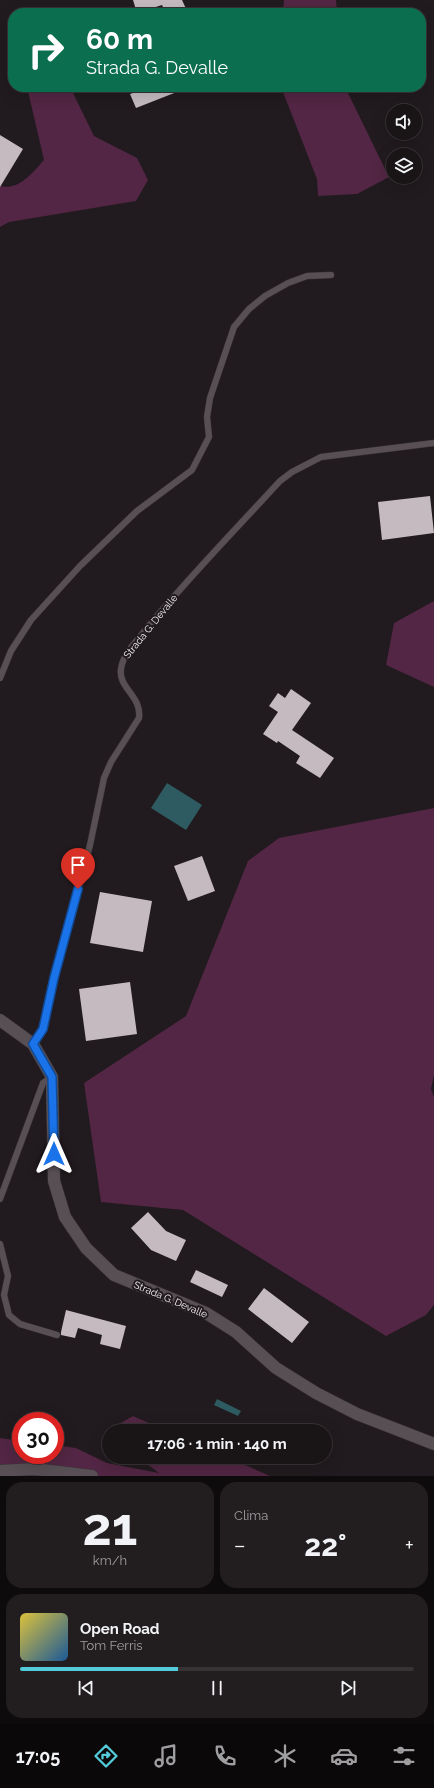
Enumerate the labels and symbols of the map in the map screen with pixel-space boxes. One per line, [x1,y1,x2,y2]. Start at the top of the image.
street label: Strada G. Devalle [121,592,180,660]
pin [61,848,95,889]
position arrow [33,1133,75,1175]
street label: Strada G. Devalle [132,1279,209,1320]
speed limit sign: 30 [12,1412,64,1464]

